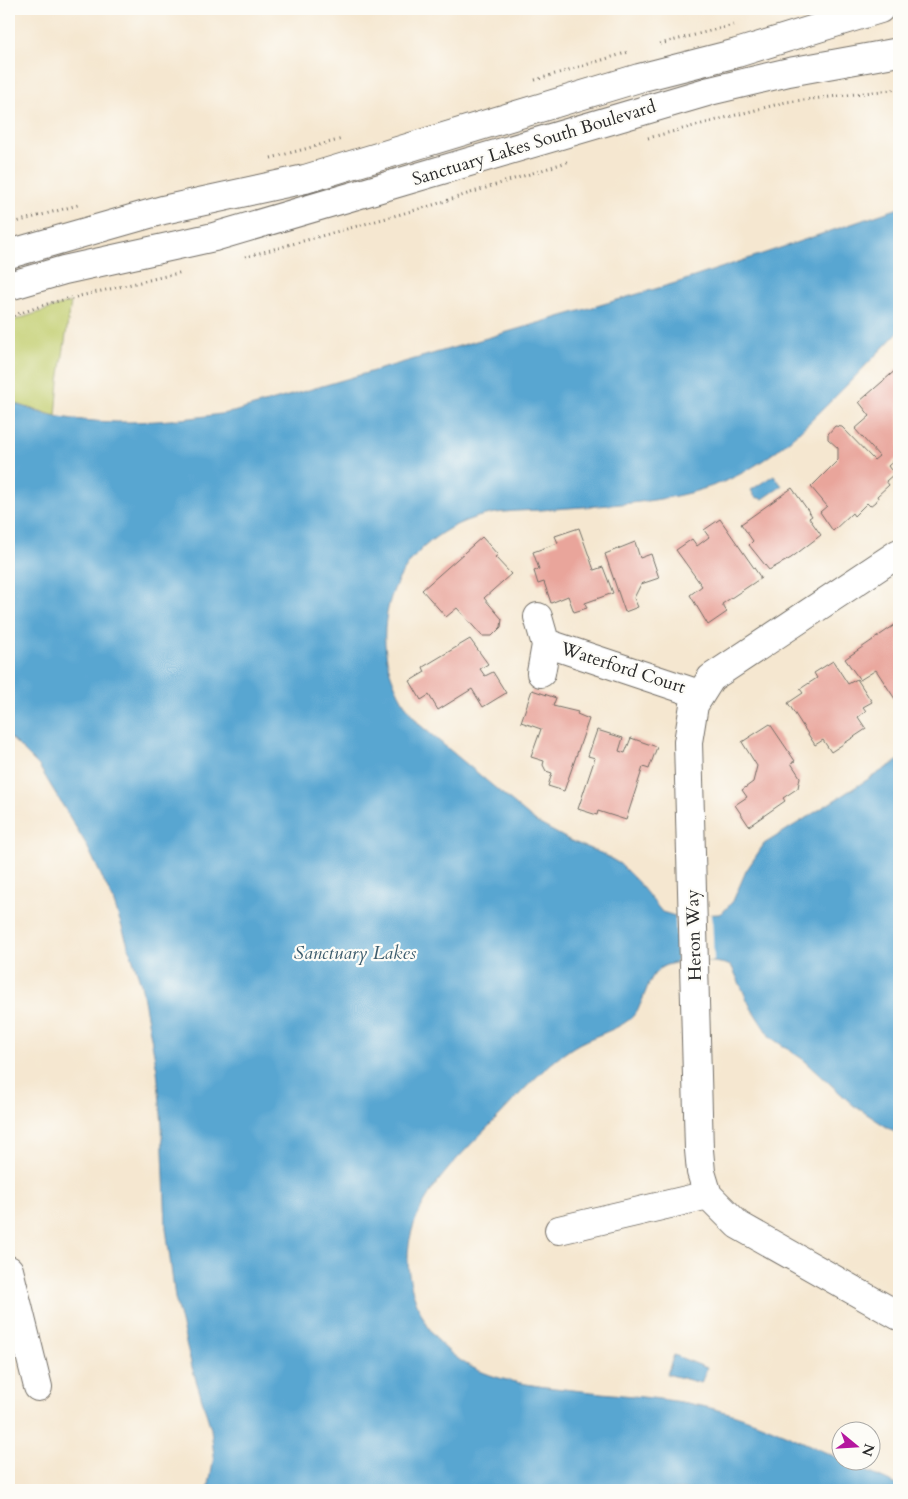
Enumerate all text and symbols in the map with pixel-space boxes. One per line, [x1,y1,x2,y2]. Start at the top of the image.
street label: Sanctuary Lakes South Boulevard [409,94,659,192]
street label: Waterford Court [556,636,689,700]
street label: Heron Way [680,888,708,981]
water label: Sanctuary Lakes [294,940,417,966]
north arrow [830,1422,880,1472]
text: N [857,1441,879,1459]

